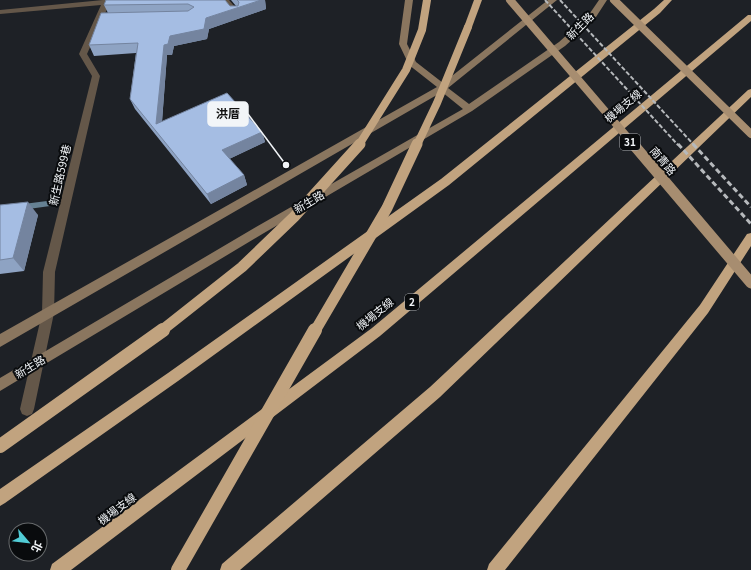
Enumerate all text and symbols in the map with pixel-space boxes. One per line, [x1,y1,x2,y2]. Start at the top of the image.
street label: 新生路 [562,8,597,43]
street label: 機場支線 [600,85,644,126]
callout: 洪厝 [208,102,248,126]
text: 洪厝 [216,104,240,121]
road number: 31 [620,134,640,150]
street label: 新生路599巷 [44,143,74,207]
street label: 南青路 [647,143,681,178]
street label: 新生路 [290,186,327,216]
street label: 機場支線 [352,293,397,333]
road number: 2 [405,294,419,310]
street label: 新生路 [11,351,48,381]
street label: 機場支線 [94,489,139,528]
north arrow [8,522,48,562]
text: 北 [28,539,47,556]

